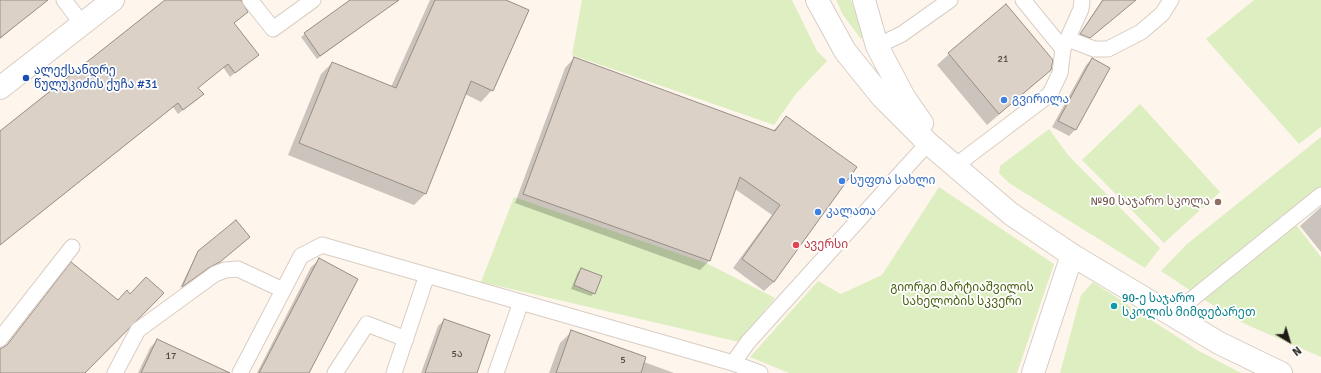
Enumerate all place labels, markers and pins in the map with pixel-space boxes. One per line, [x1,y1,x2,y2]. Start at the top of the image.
place label: ალექსანდრე წულუკიძის ქუჩა #31 [34,64,158,92]
marker: ალექსანდრე წულუკიძის ქუჩა #31 [21,73,31,83]
place label: გვირილა [1012,93,1069,107]
marker: გვირილა [999,95,1009,105]
place label: სუფთა სახლი [850,174,935,188]
marker: სუფთა სახლი [837,176,847,186]
place label: №90 საჯარო სკოლა [1091,195,1210,209]
marker: №90 საჯარო სკოლა [1213,197,1223,207]
place label: კალათა [826,205,876,219]
marker: კალათა [813,207,823,217]
place label: ავერსი [804,238,848,252]
marker: ავერსი [791,240,801,250]
place label: 90-ე საჯარო სკოლის მიმდებარეთ [1122,292,1255,320]
marker: 90-ე საჯარო სკოლის მიმდებარეთ [1109,301,1119,311]

